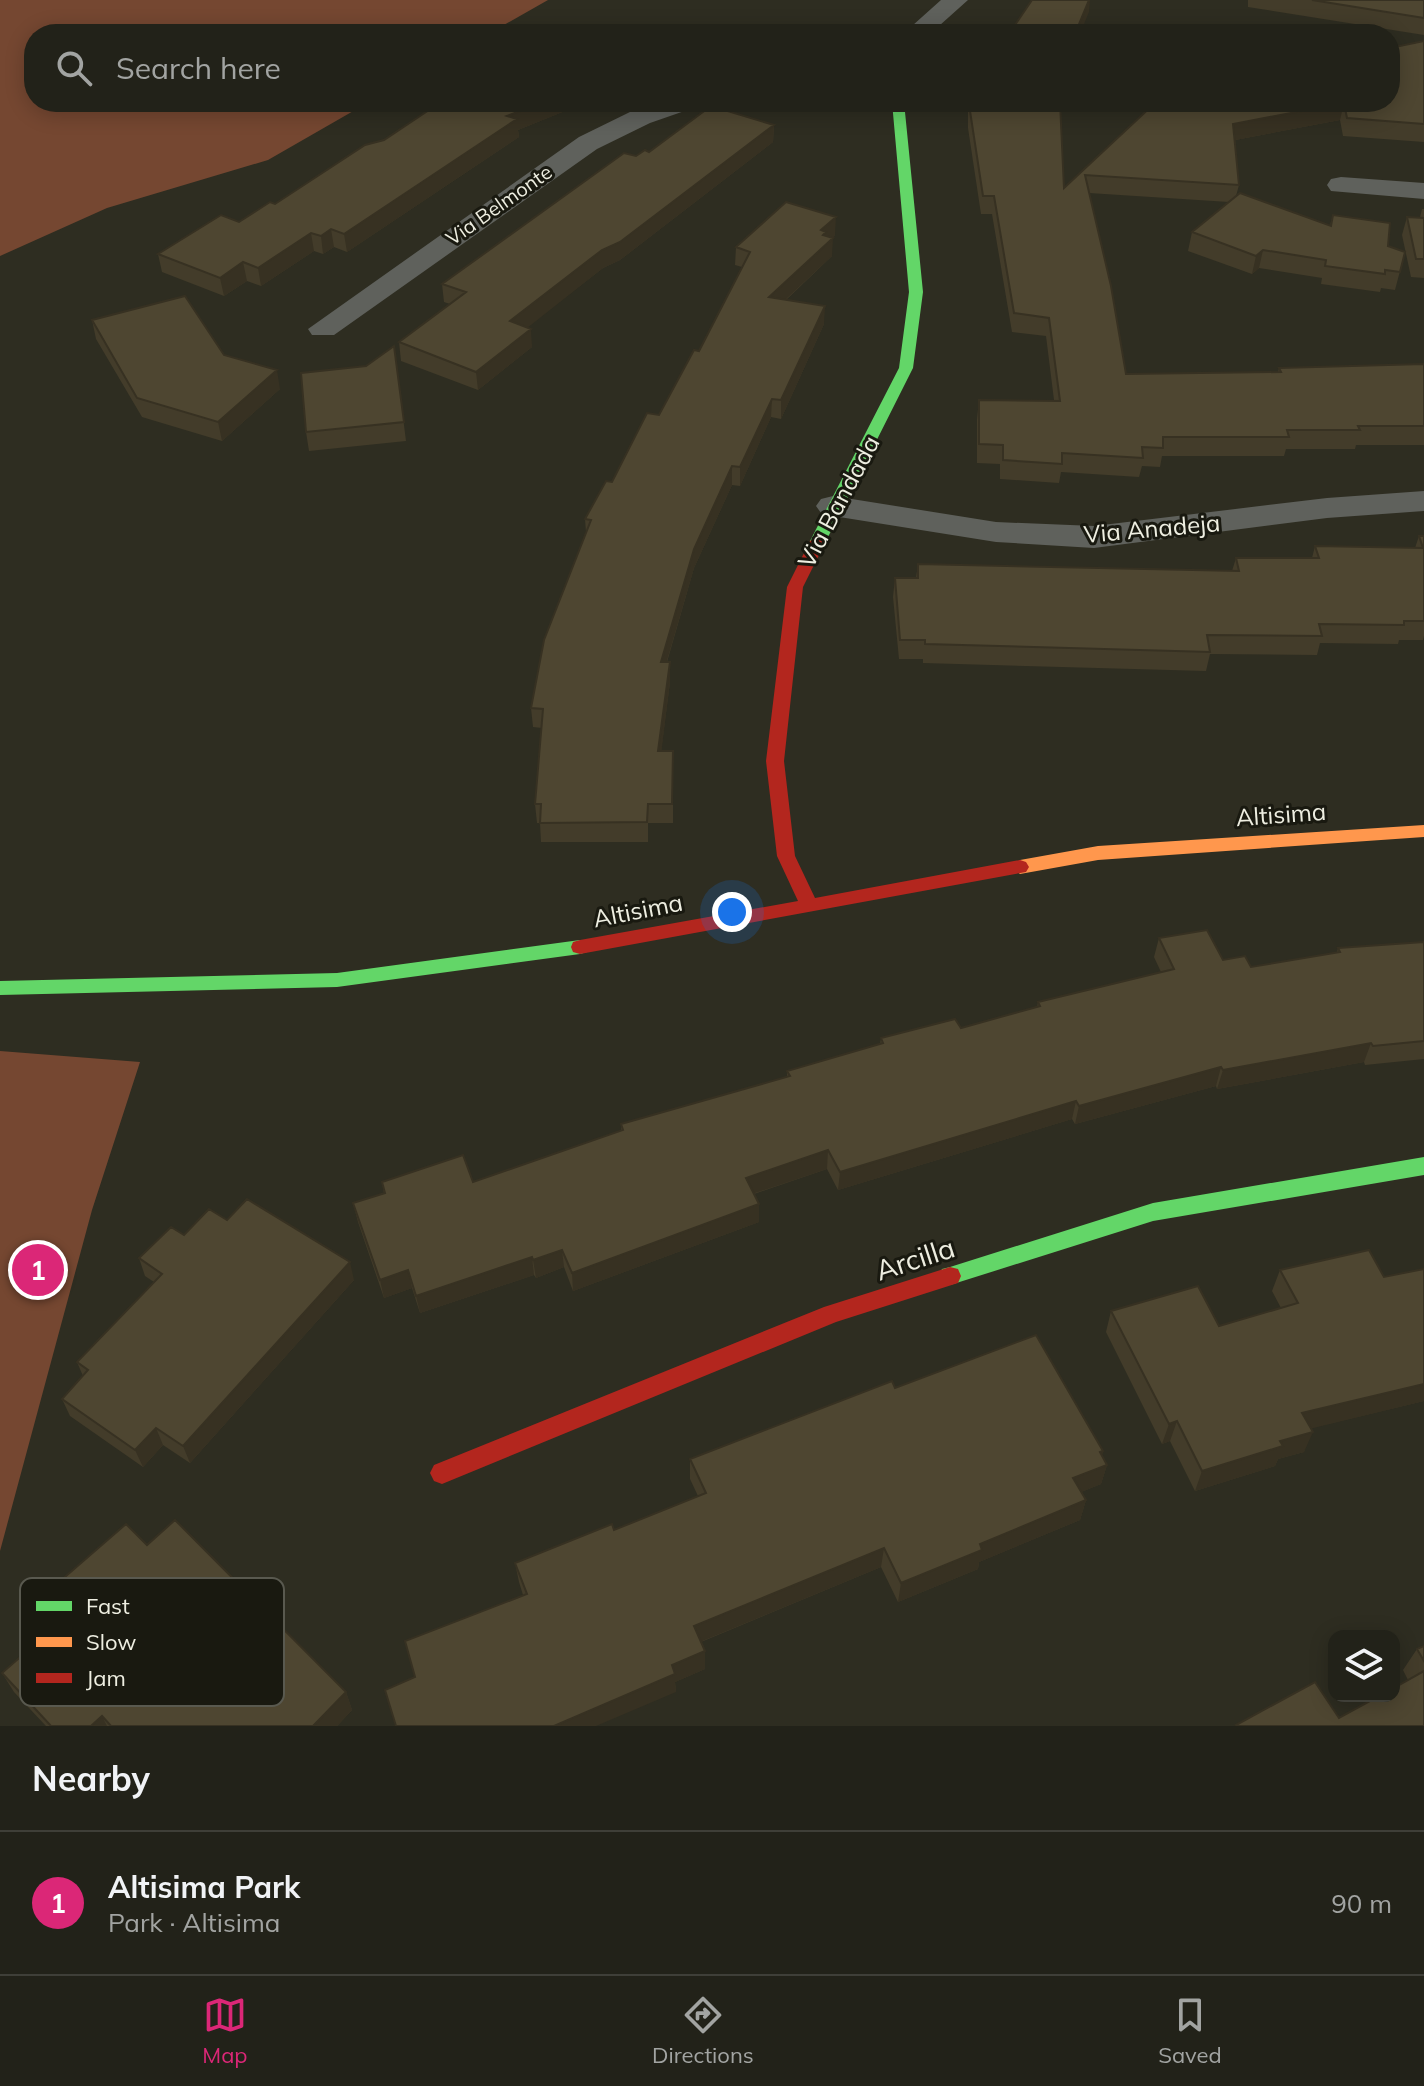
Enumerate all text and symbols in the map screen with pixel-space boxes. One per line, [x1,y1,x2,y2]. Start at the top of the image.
search box [24,24,1400,112]
icon: search [52,46,96,90]
text: Search here [116,49,281,87]
street label: Via Belmonte [441,159,557,250]
street label: Via Bandada [791,430,886,573]
street label: Via Anadeja [1082,507,1221,549]
street label: Altisima [1235,796,1327,832]
street label: Altisima [590,887,685,933]
your location [712,892,752,932]
street label: Arcilla [871,1229,959,1288]
pin: 1 [12,1240,64,1300]
legend [20,1578,284,1706]
text: Fast [86,1592,130,1620]
text: Slow [86,1628,136,1656]
map controls [1328,1630,1400,1702]
button: layers [1328,1630,1400,1702]
text: Jam [86,1664,126,1692]
text: Nearby [32,1757,150,1800]
text: Altisima Park [108,1868,300,1906]
text: 1 [50,1887,66,1920]
text: 90 m [1331,1887,1392,1920]
text: Park · Altisima [108,1906,280,1939]
tab: Map [202,1993,248,2069]
tab: Directions [652,1993,754,2069]
tab: Saved [1158,1993,1222,2069]

